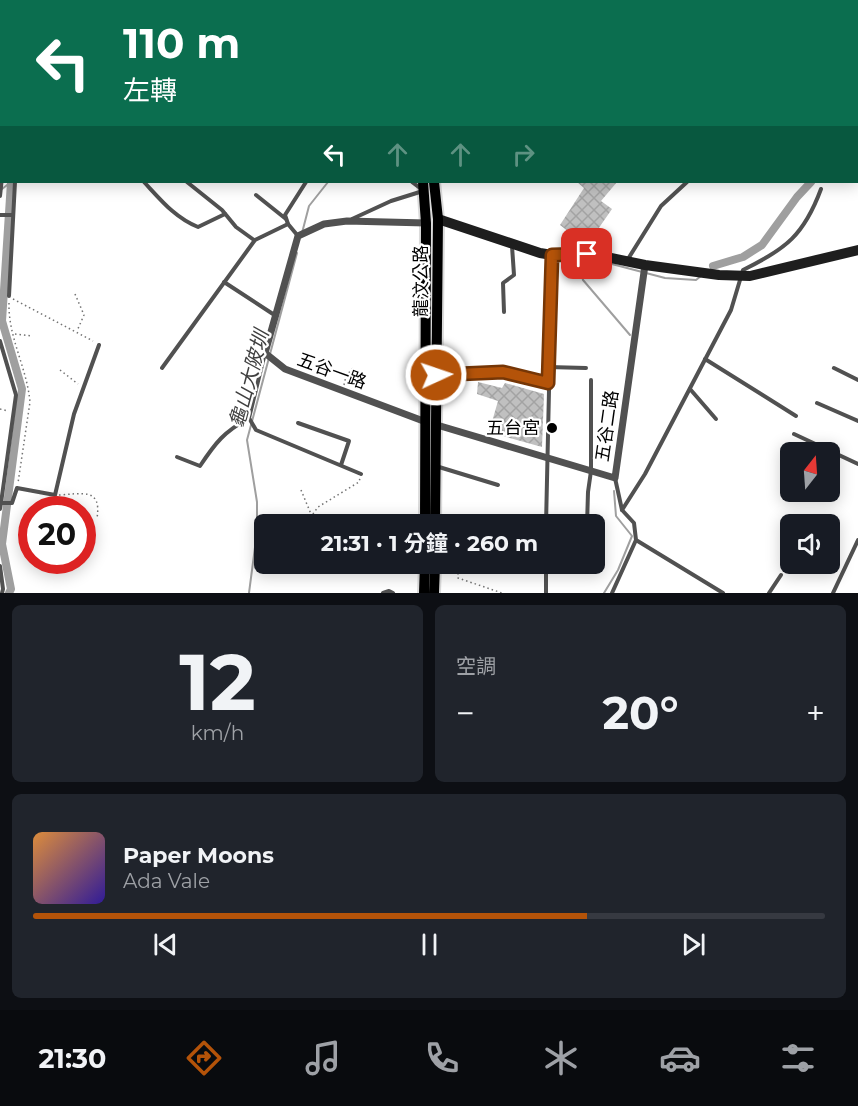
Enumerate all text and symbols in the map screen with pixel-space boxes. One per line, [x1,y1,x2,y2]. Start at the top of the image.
text: 110 m [123,17,240,69]
icon: left [24,24,102,102]
text: 左轉 [123,74,177,107]
icon: left [318,138,351,171]
icon: ahead [381,138,414,171]
icon: ahead [444,138,477,171]
icon: right [507,138,540,171]
pin [561,228,612,279]
icon: arrive [570,237,603,270]
street label: 龍汶公路 [410,245,432,317]
water label: 龜山大陂圳 [224,325,274,430]
position arrow [404,343,468,407]
street label: 五谷一路 [294,348,370,394]
street label: 五谷二路 [591,389,623,463]
place label: 五台宮 [486,417,540,439]
marker: 五台宮 [545,421,559,435]
north arrow [780,442,840,502]
map controls [780,442,840,574]
speed limit sign: 20 [18,496,96,574]
button: sound [780,514,840,574]
text: 21:31 · 1 分鐘 · 260 m [321,530,538,557]
text: 12 [179,634,256,730]
text: 空調 [456,654,496,678]
text: 20° [603,685,678,740]
text: − [456,693,475,733]
text: + [806,693,825,733]
text: km/h [191,721,244,745]
text: Paper Moons [123,842,274,869]
text: Ada Vale [123,869,210,893]
icon: previous [149,928,182,961]
icon: pause [413,928,446,961]
icon: next [677,928,710,961]
icon: directions [183,1037,225,1079]
icon: music [302,1037,344,1079]
icon: phone [421,1037,463,1079]
icon: climate [540,1037,582,1079]
icon: car [659,1037,701,1079]
icon: filters [777,1037,819,1079]
text: 21:30 [38,1042,106,1075]

